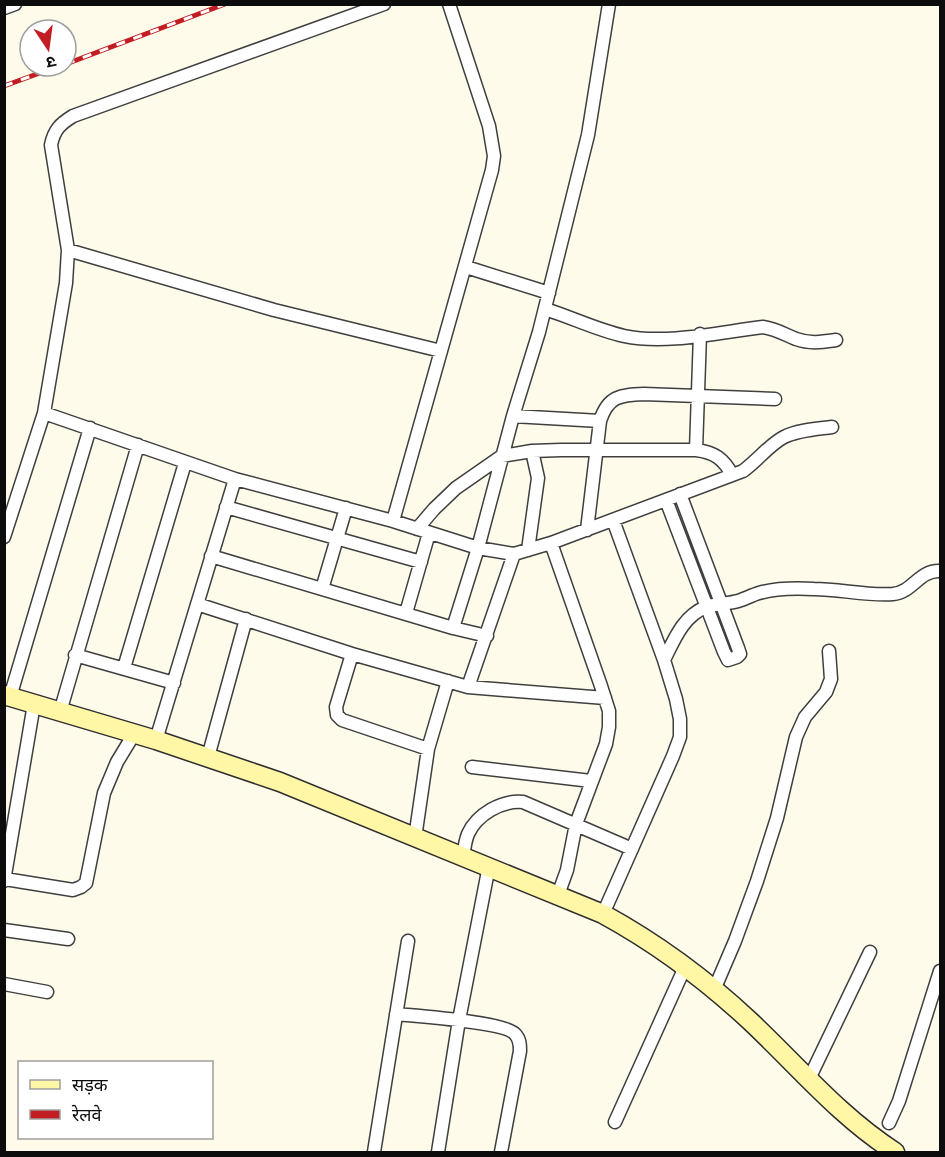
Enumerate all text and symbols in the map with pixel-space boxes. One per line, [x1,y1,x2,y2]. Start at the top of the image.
north arrow [18,18,78,78]
text: उ [44,52,58,73]
legend [18,1061,213,1139]
text: सड़क [72,1074,109,1096]
text: रेलवे [71,1104,103,1126]

